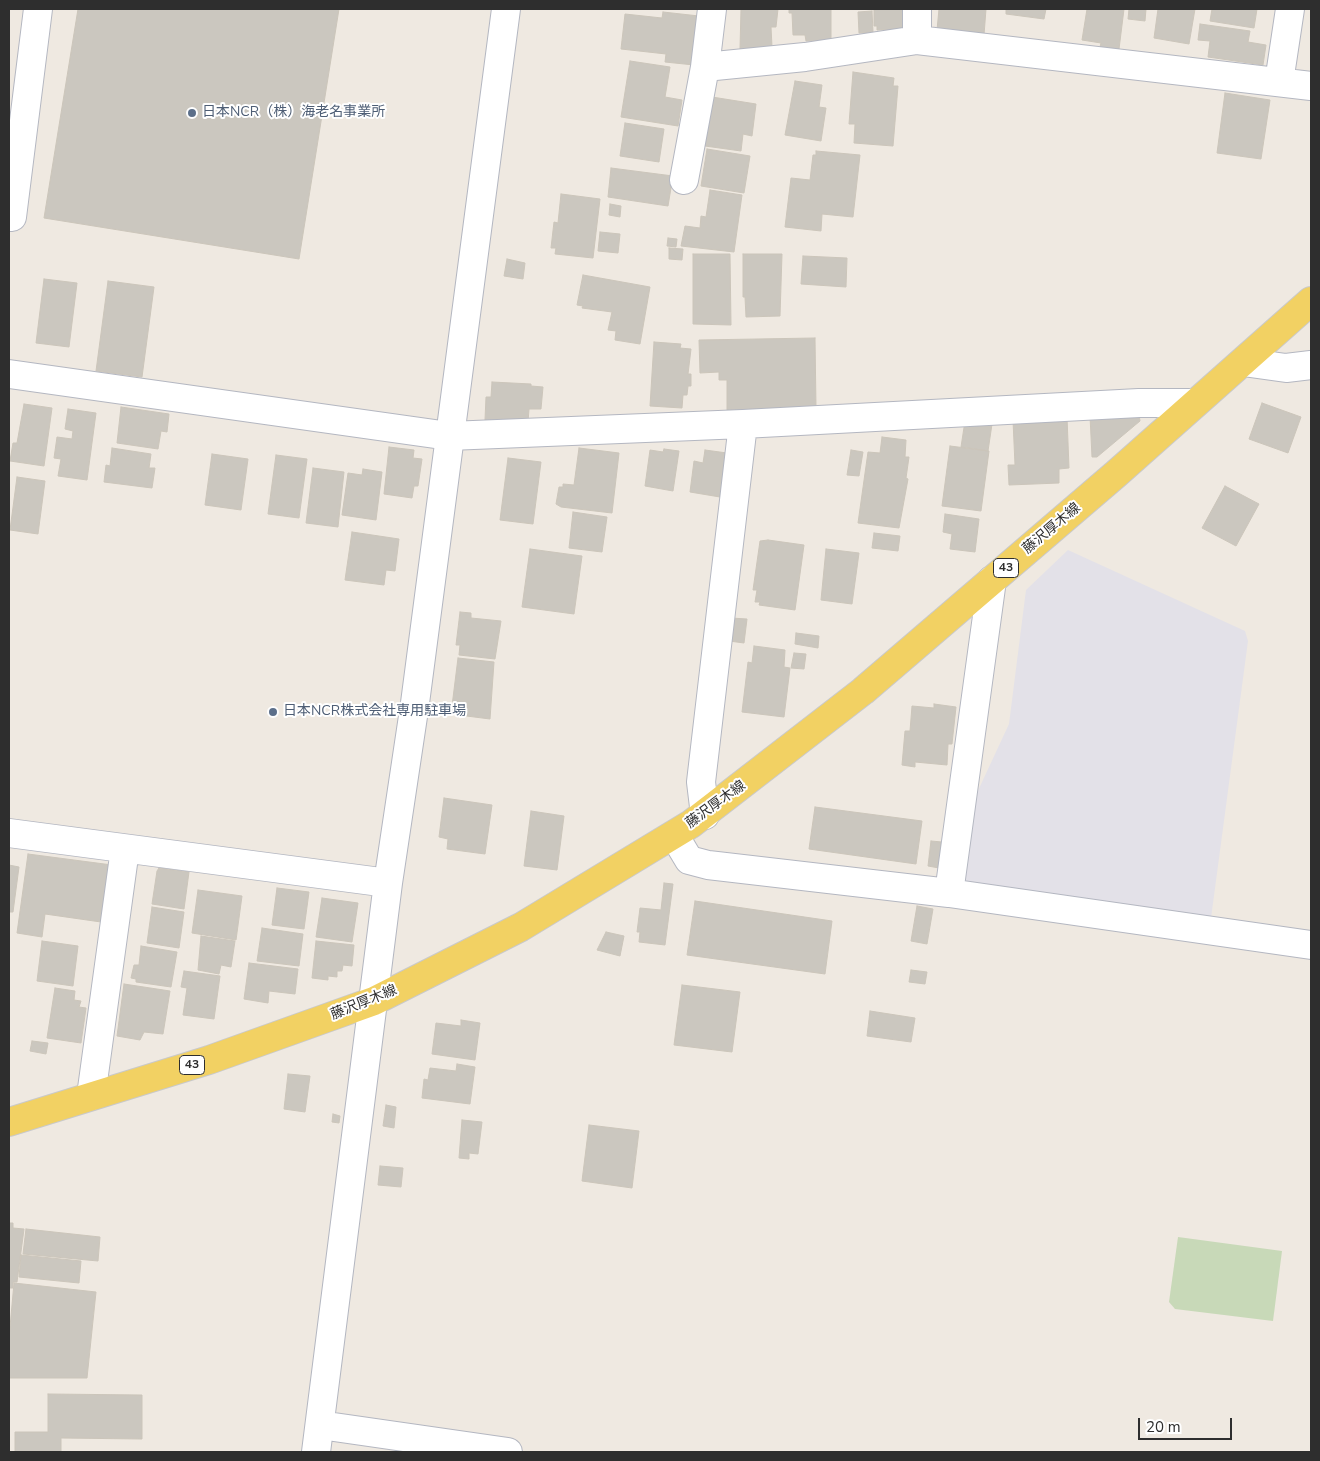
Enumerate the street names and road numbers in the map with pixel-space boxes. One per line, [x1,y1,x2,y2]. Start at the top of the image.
street label: 藤沢厚木線 [1020,500,1084,558]
road number: 43 [994,558,1018,578]
street label: 藤沢厚木線 [683,778,749,832]
street label: 藤沢厚木線 [328,982,400,1024]
road number: 43 [180,1056,204,1074]

